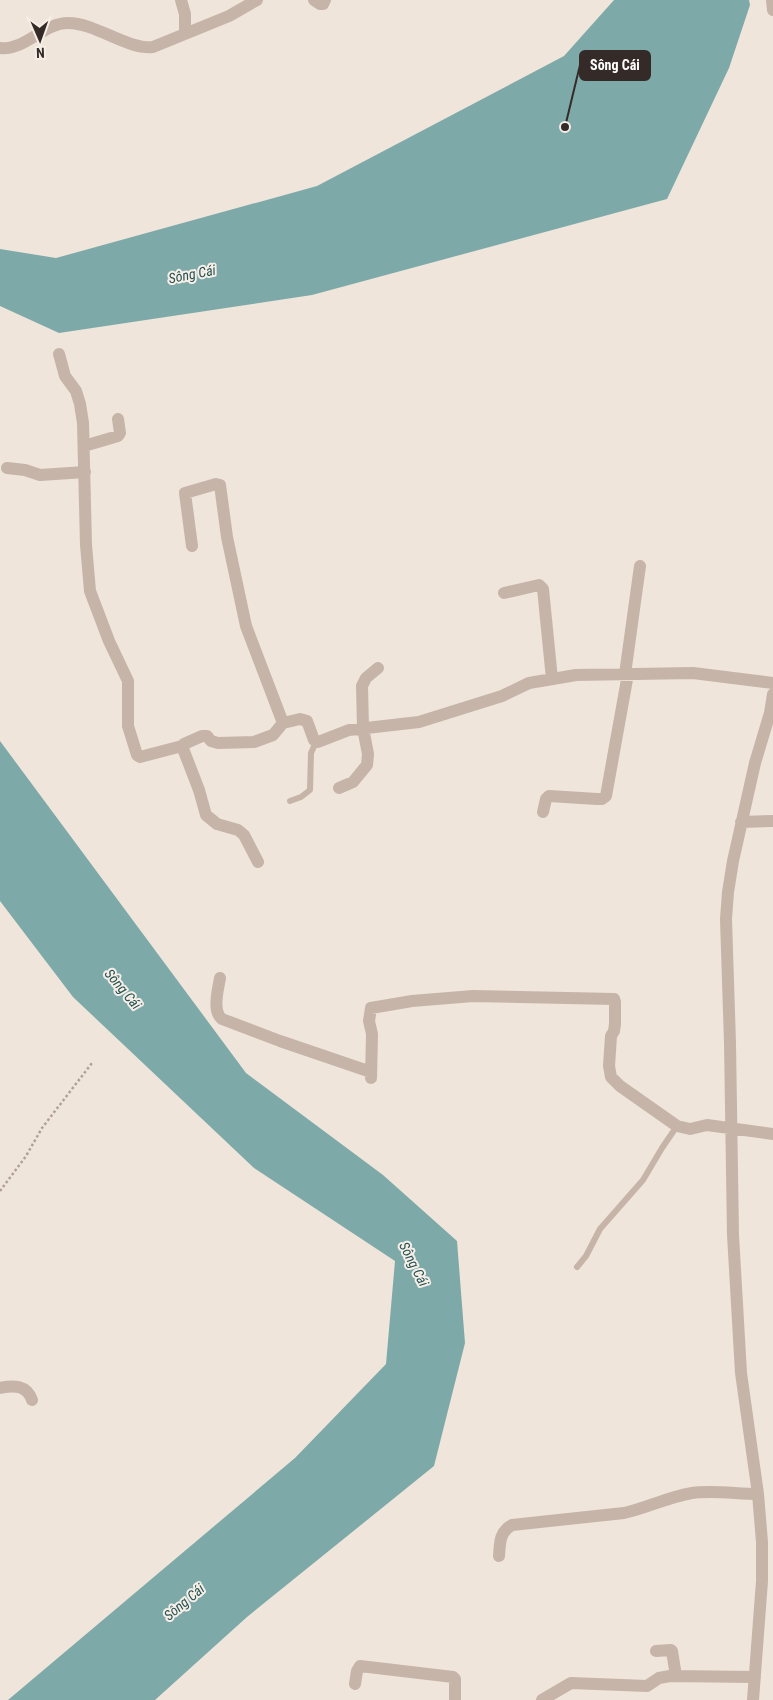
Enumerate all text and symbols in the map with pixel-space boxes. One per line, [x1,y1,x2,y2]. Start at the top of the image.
north arrow [15,15,65,65]
text: N [36,45,45,61]
callout: Sông Cái [580,51,650,80]
text: Sông Cái [590,57,640,73]
water label: Sông Cái [167,261,218,286]
water label: Sông Cái [102,966,145,1013]
water label: Sông Cái [396,1239,432,1290]
water label: Sông Cái [161,1580,208,1623]

